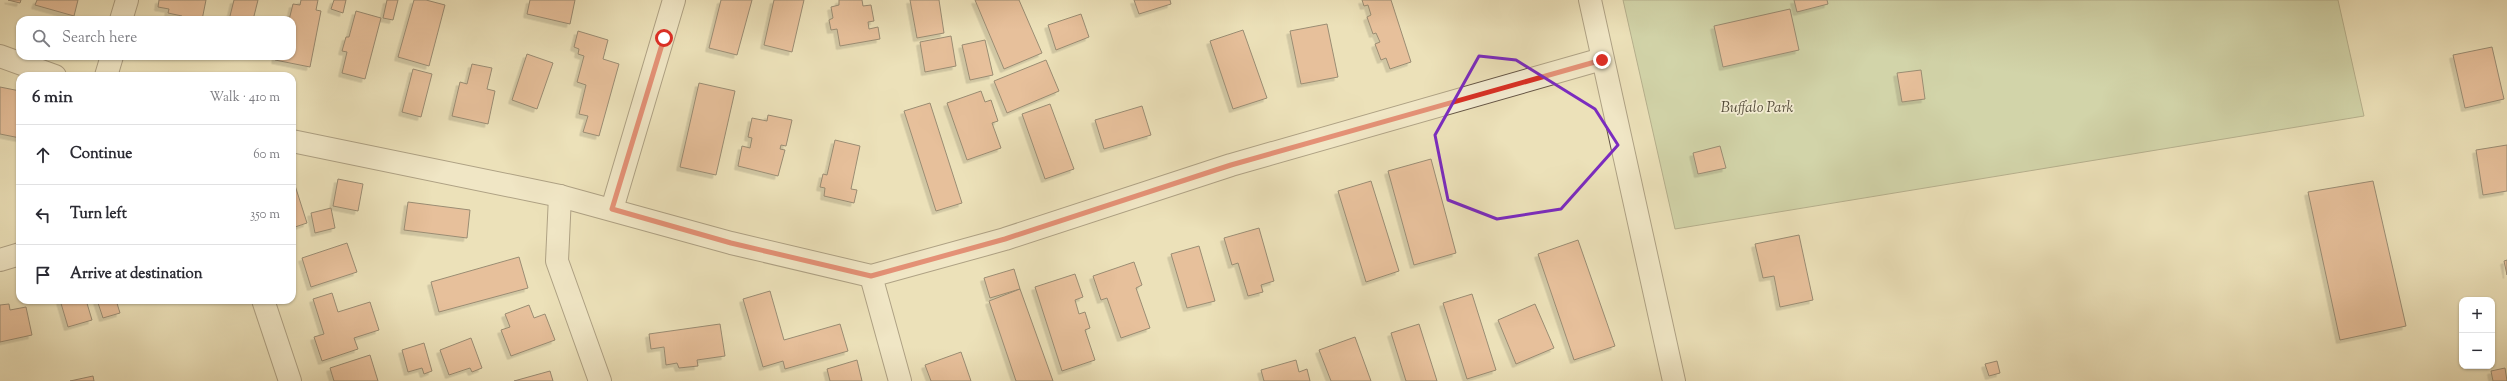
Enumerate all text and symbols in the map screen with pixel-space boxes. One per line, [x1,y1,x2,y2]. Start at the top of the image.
search box [16,16,296,60]
icon: search [30,27,52,49]
text: Search here [62,28,137,49]
route start [655,29,673,47]
route end [1593,51,1611,69]
text: 6 min [32,86,73,110]
text: Walk · 410 m [209,89,280,107]
park label: Buffalo Park [1721,98,1793,119]
icon: ahead [32,144,54,166]
text: Continue [70,144,132,165]
text: 60 m [253,146,280,164]
icon: left [32,204,54,226]
text: Turn left [70,204,127,225]
text: 350 m [250,206,280,224]
icon: arrive [32,264,54,286]
text: Arrive at destination [70,264,203,285]
map controls [2459,297,2495,369]
button: + [2459,297,2495,333]
button: − [2459,333,2495,369]

